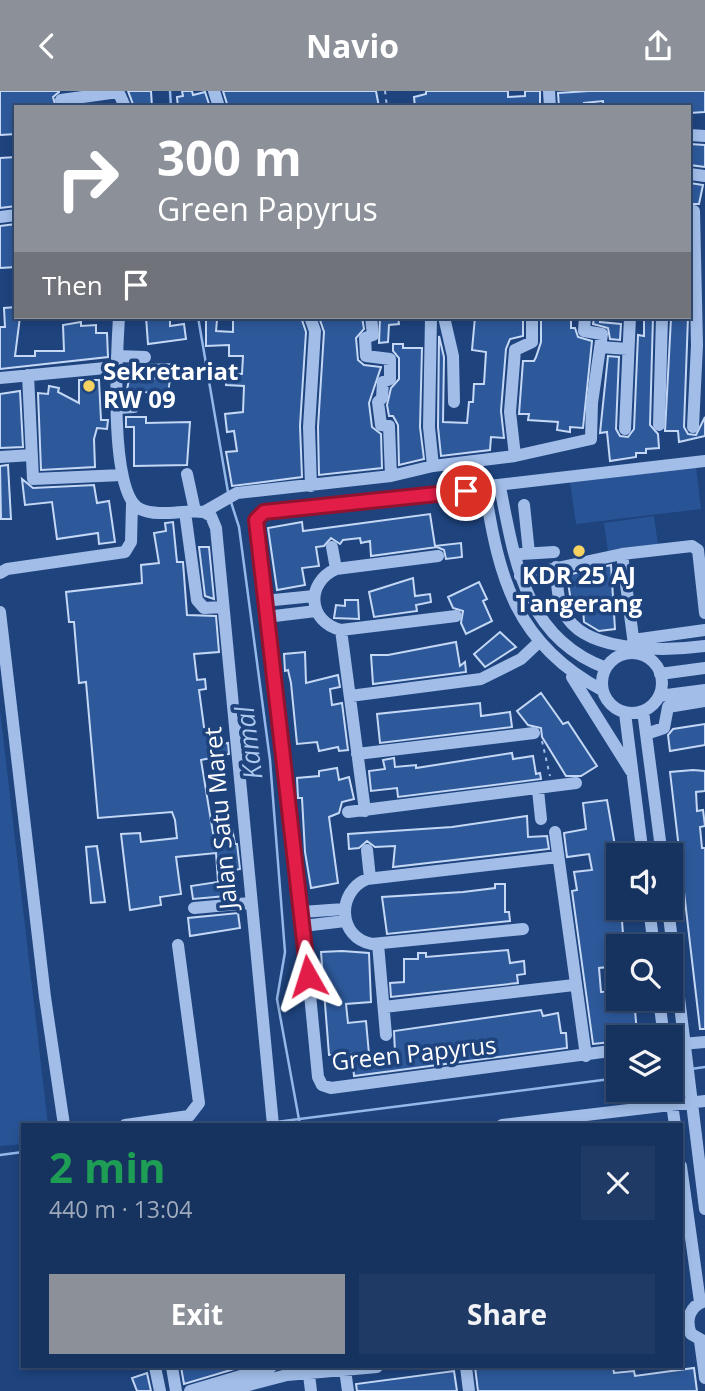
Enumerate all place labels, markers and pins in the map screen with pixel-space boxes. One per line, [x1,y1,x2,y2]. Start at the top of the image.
place label: Sekretariat RW 09 [103,354,238,415]
marker: Sekretariat RW 09 [81,378,97,394]
pin [436,461,496,521]
marker: KDR 25 AJ Tangerang [571,543,587,559]
place label: KDR 25 AJ Tangerang [516,558,643,619]

